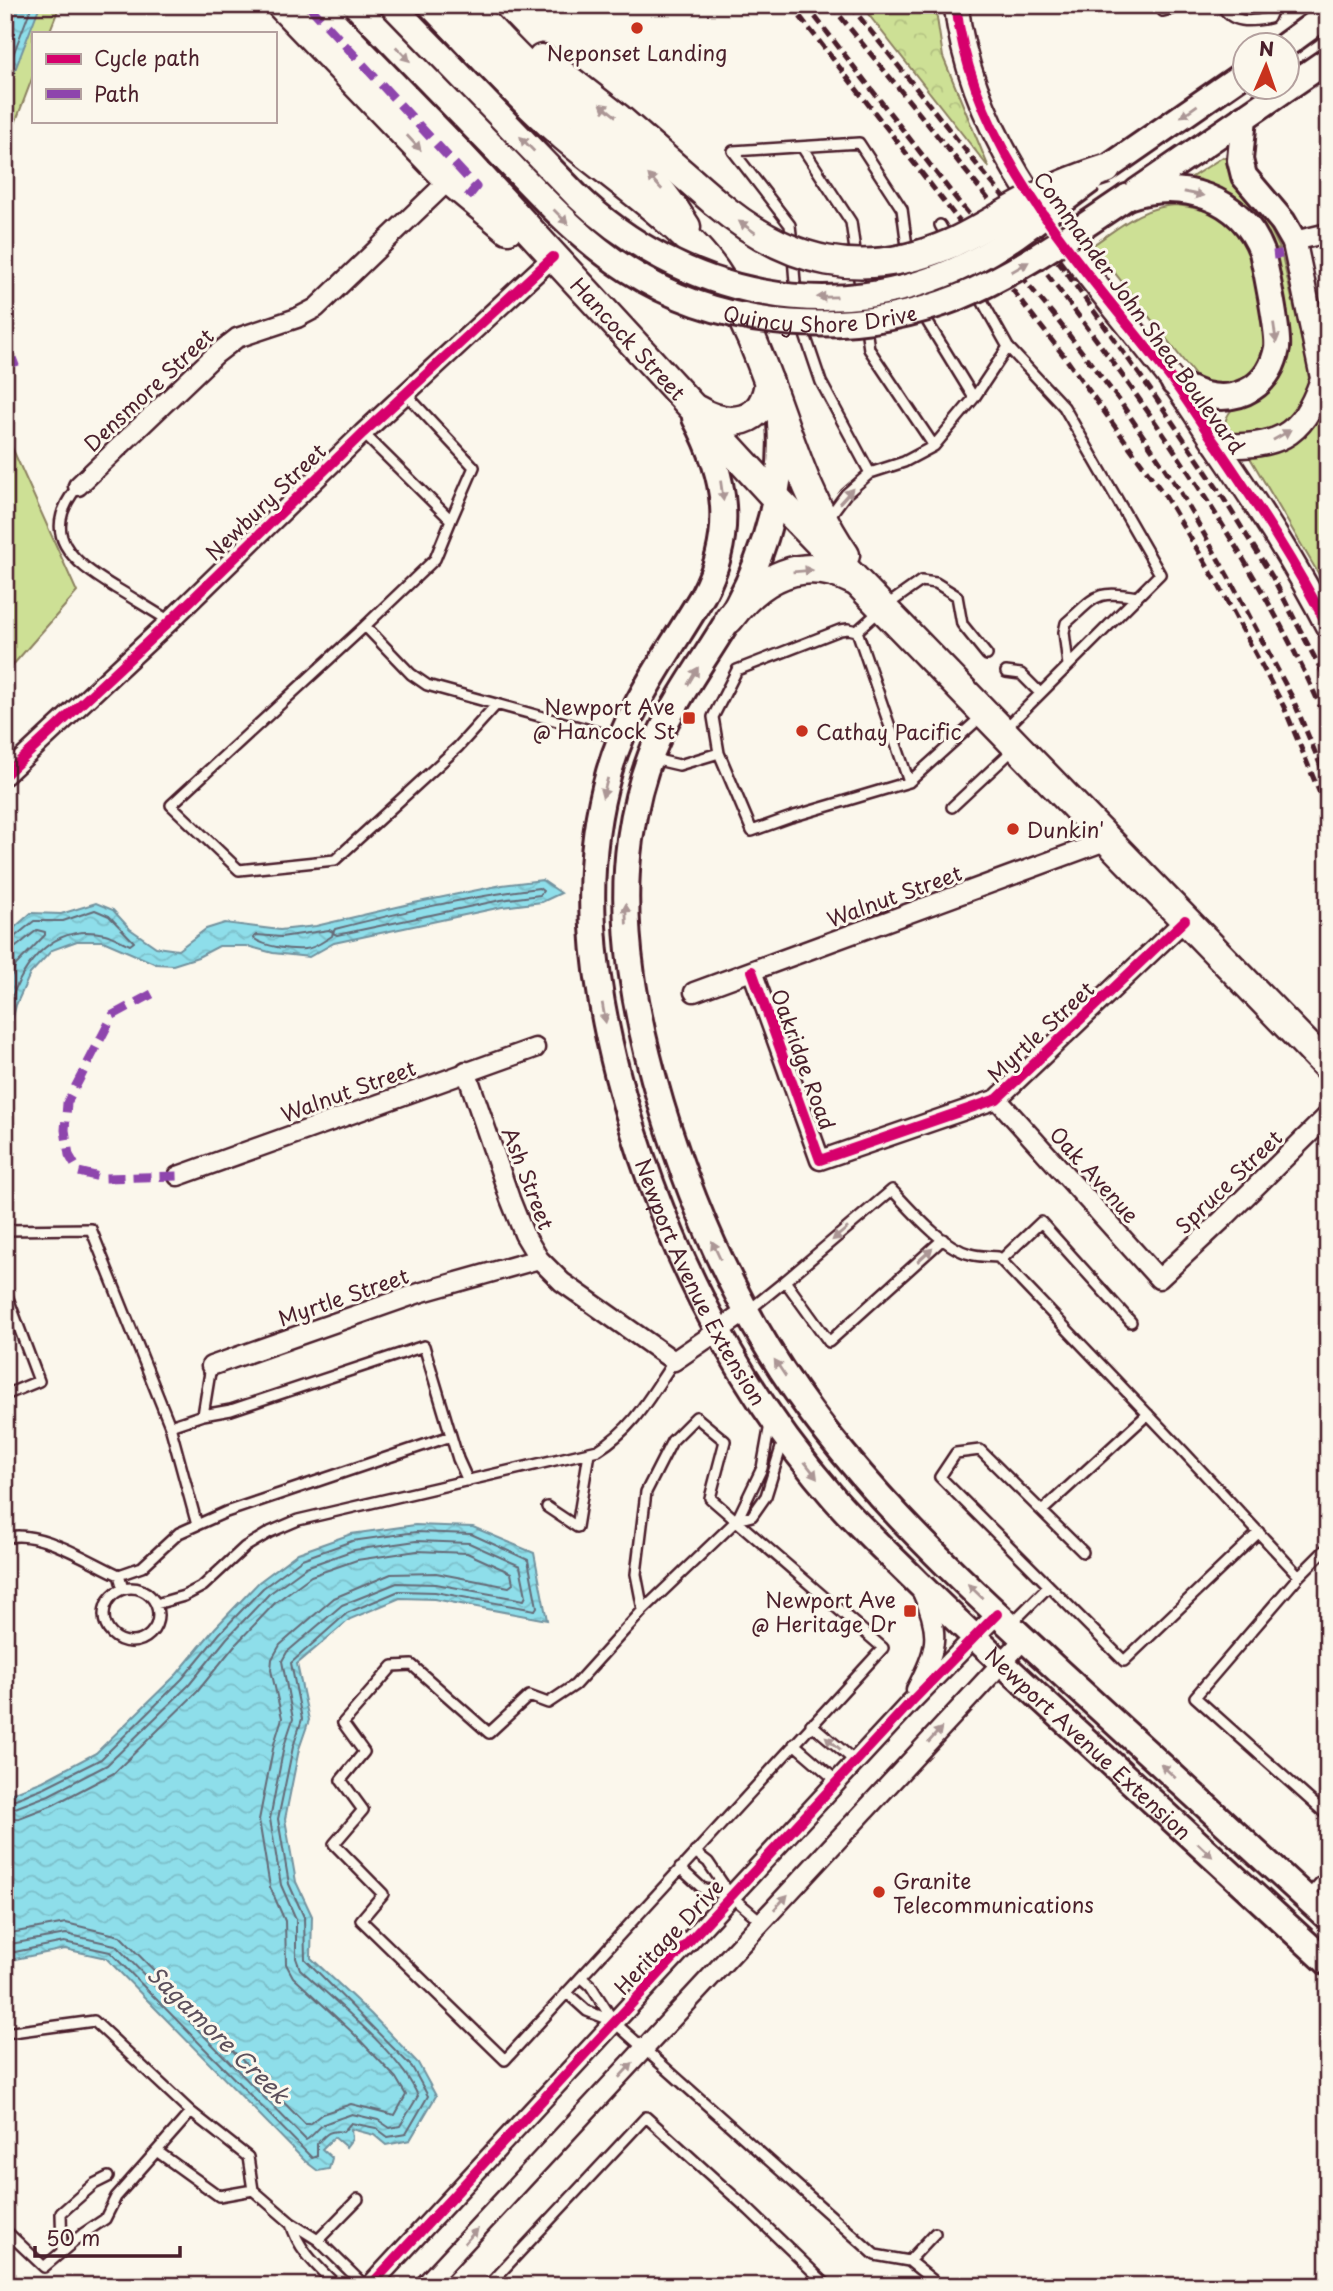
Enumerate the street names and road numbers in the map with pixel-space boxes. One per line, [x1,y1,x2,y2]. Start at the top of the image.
street label: Commander John Shea Boulevard [1026,164,1254,460]
street label: Hancock Street [564,269,694,407]
street label: Quincy Shore Drive [720,296,920,340]
street label: Densmore Street [76,320,220,458]
street label: Newbury Street [197,435,333,567]
street label: Walnut Street [822,856,966,934]
street label: Myrtle Street [979,973,1101,1089]
street label: Oakridge Road [764,984,844,1134]
street label: Walnut Street [276,1051,420,1129]
street label: Oak Avenue [1043,1119,1147,1229]
street label: Ash Street [495,1122,563,1234]
street label: Spruce Street [1167,1122,1289,1240]
street label: Newport Avenue Extension [628,1154,775,1411]
street label: Myrtle Street [273,1259,413,1333]
street label: Newport Avenue Extension [978,1639,1199,1847]
street label: Heritage Drive [606,1871,730,2001]

